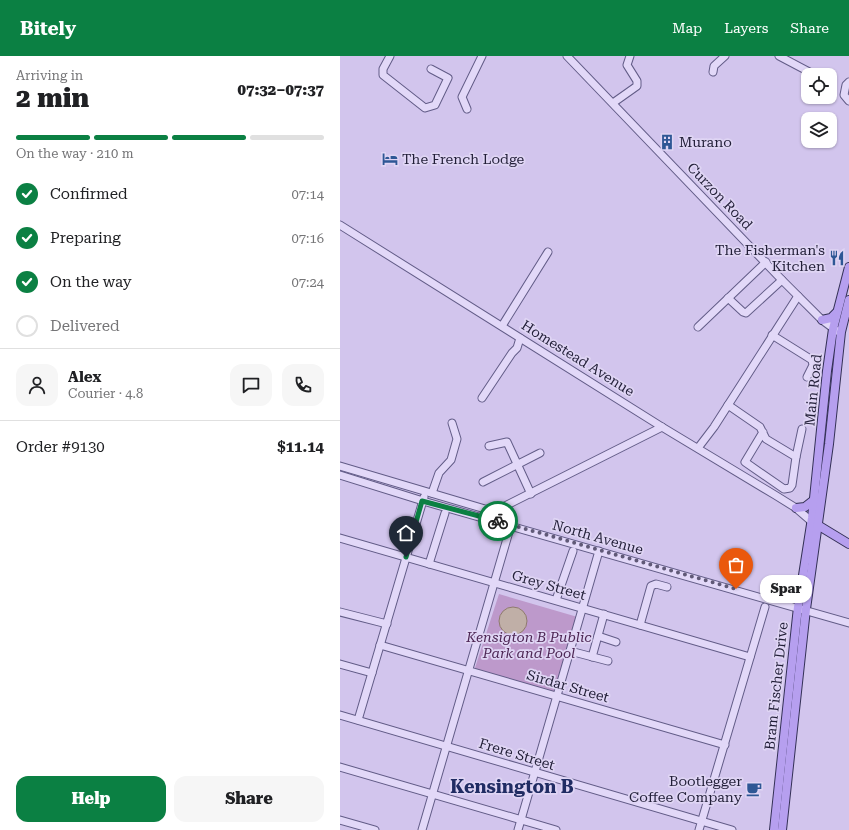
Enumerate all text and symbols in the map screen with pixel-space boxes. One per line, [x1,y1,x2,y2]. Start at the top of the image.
text: Bitely [20,17,76,40]
text: Map [672,20,702,36]
text: Layers [724,20,768,36]
text: Share [790,20,829,36]
text: Arriving in [16,68,83,83]
map controls [801,68,837,148]
button: locate [801,68,837,104]
text: 07:32–07:37 [238,81,324,99]
text: 2 min [16,83,89,113]
button: layers [801,112,837,148]
building icon: Murano [658,133,676,151]
place label: Murano [679,134,732,150]
text: On the way · 210 m [16,146,133,161]
hotel icon: The French Lodge [381,150,399,168]
place label: The French Lodge [402,151,525,167]
street label: Curzon Road [684,159,756,233]
icon: check [16,183,38,205]
text: Confirmed [50,185,128,203]
text: 07:14 [292,187,324,202]
icon: check [16,227,38,249]
text: Preparing [50,229,121,247]
text: 07:16 [292,231,324,246]
place label: The Fisherman's Kitchen [715,242,825,274]
restaurant icon: The Fisherman's Kitchen [828,249,846,267]
icon: check [16,271,38,293]
text: On the way [50,273,132,291]
text: 07:24 [292,275,324,290]
text: Delivered [50,317,120,335]
street label: Homestead Avenue [519,317,638,399]
street label: Main Road [801,353,825,427]
button: person [16,364,58,406]
button: chat [230,364,272,406]
button: phone [282,364,324,406]
text: Alex [68,368,101,386]
text: Courier · 4.8 [68,386,143,401]
text: Order #9130 [16,438,105,456]
text: $11.14 [277,438,324,456]
courier [478,501,518,541]
icon: bike [487,510,509,532]
pin [389,516,423,557]
street label: North Avenue [551,516,645,558]
icon: home [395,522,417,544]
pin [719,548,753,589]
icon: bag [725,554,747,576]
street label: Grey Street [510,567,588,603]
callout: Spar [760,575,812,603]
text: Spar [771,581,802,596]
street label: Bram Fischer Drive [761,621,791,751]
park label: Kensigton B Public Park and Pool [465,629,592,661]
street label: Sirdar Street [525,667,611,705]
street label: Frere Street [477,735,557,773]
place label: Bootlegger Coffee Company [629,773,743,805]
button: Help [16,776,166,822]
button: Share [174,776,324,822]
district label: Kensington B [450,776,574,797]
cafe icon: Bootlegger Coffee Company [745,780,763,798]

